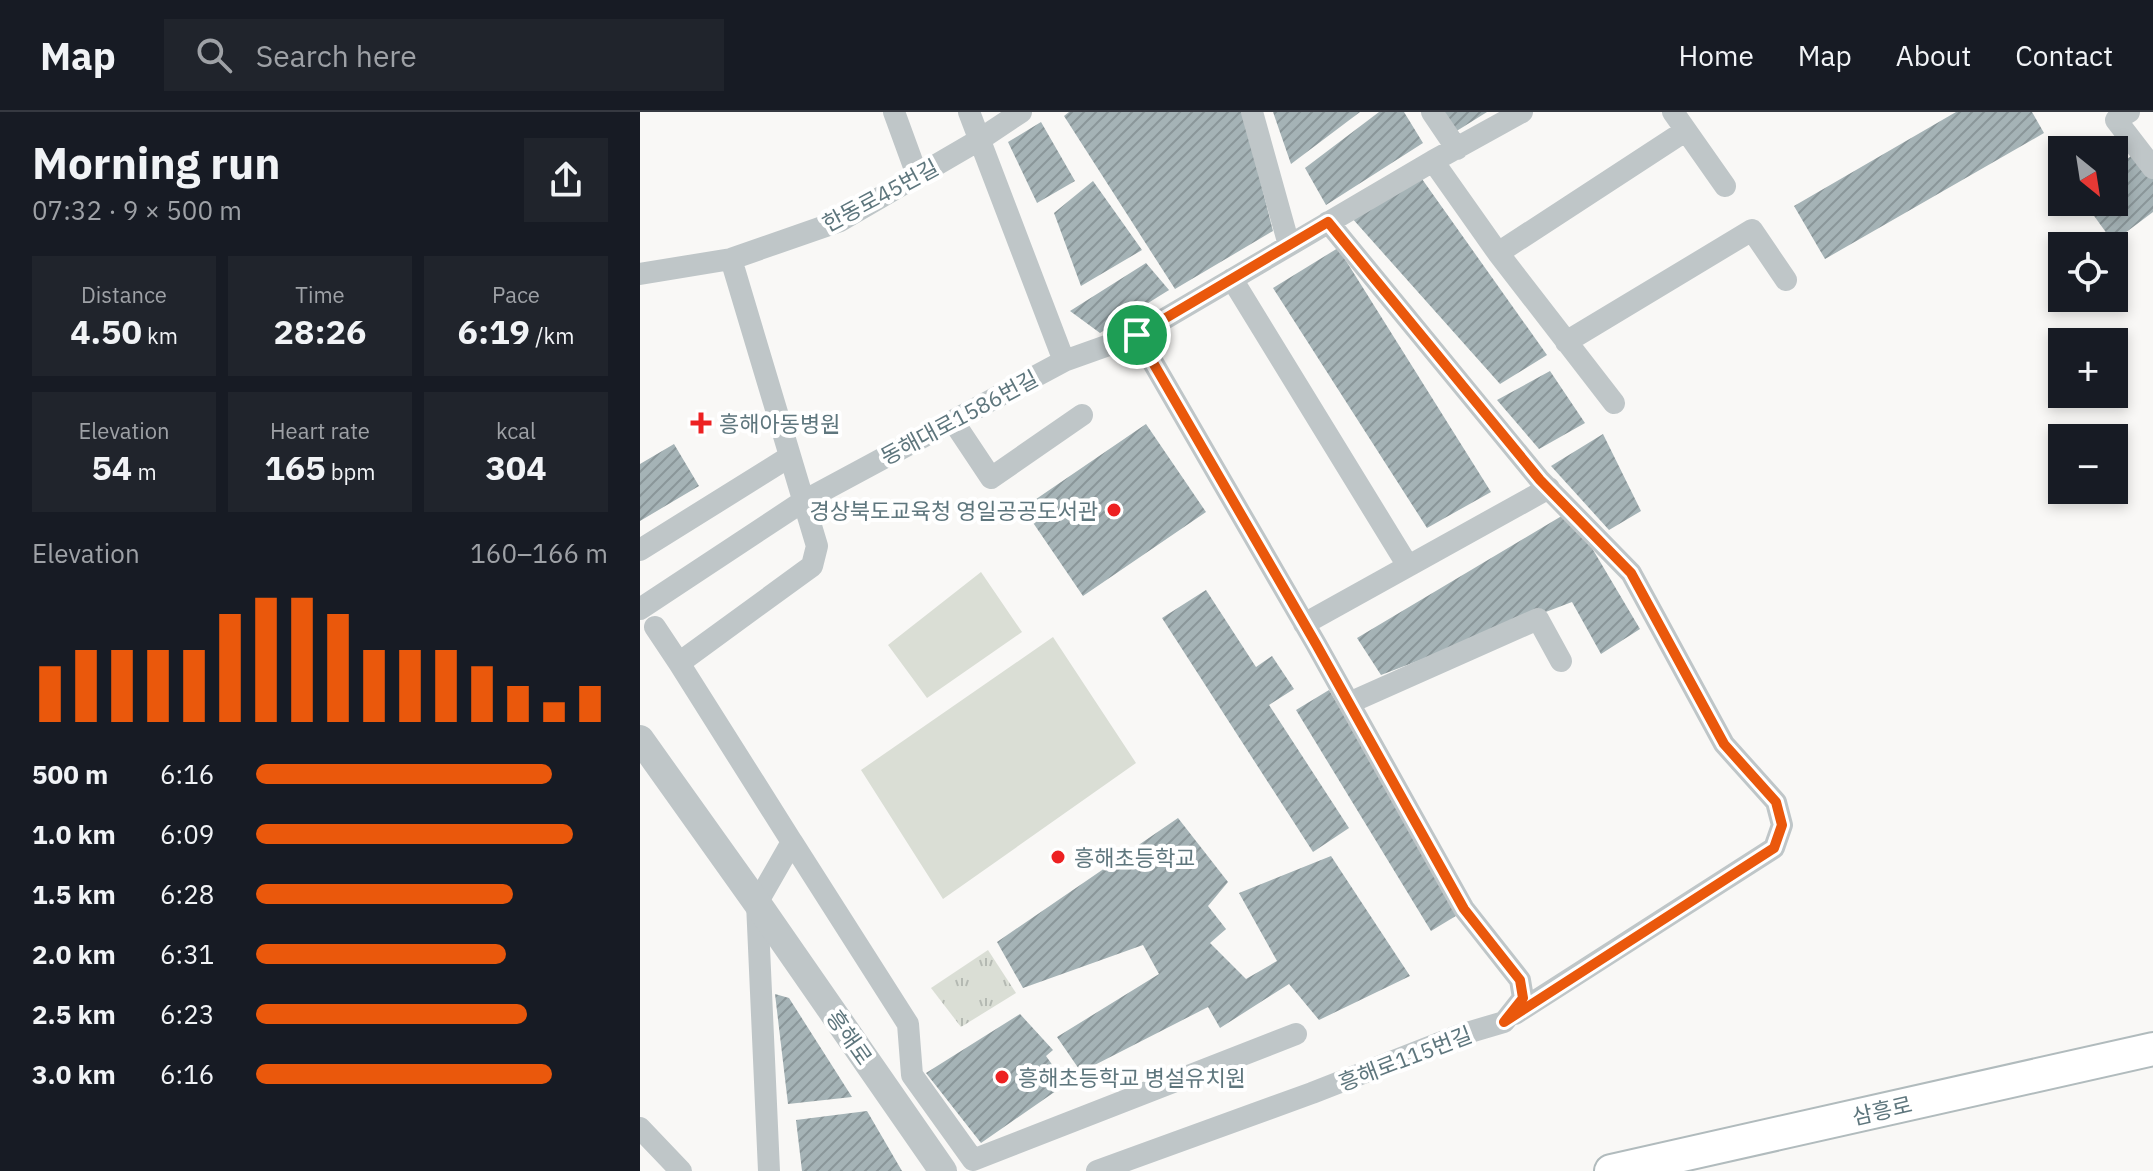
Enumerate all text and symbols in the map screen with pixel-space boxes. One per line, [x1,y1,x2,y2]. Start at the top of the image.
search box [164,19,724,91]
text: Map [40,31,116,80]
icon: search [192,33,236,77]
text: Search here [256,36,417,75]
text: Home [1678,37,1754,74]
text: Map [1798,37,1852,74]
text: About [1896,37,1971,74]
text: Contact [2015,37,2113,74]
text: Morning run [32,134,281,191]
north arrow [2048,136,2128,216]
map controls [2048,136,2128,504]
button: share [524,138,608,222]
street label: 한동로45번길 [817,152,943,238]
text: 07:32 · 9 × 500 m [32,193,242,227]
button: locate [2048,232,2128,312]
text: Distance [81,280,167,309]
text: Time [295,280,345,309]
text: Pace [492,280,540,309]
pin [1103,301,1171,369]
text: 4.50 [70,309,142,353]
text: 28:26 [274,309,366,353]
text: 6:19 [458,309,530,353]
icon: arrive [1115,313,1159,357]
text: km [142,321,178,350]
text: /km [530,321,574,350]
button: + [2048,328,2128,408]
street label: 동해대로1586번길 [875,363,1043,471]
place label: 흥해아동병원 [719,409,840,438]
marker: 흥해아동병원 [690,412,712,434]
text: Elevation [78,416,170,445]
text: Heart rate [270,416,370,445]
text: kcal [496,416,536,445]
button: − [2048,424,2128,504]
text: 54 [91,445,132,489]
text: 165 [264,445,326,489]
text: 304 [485,445,547,489]
text: m [132,457,157,486]
text: bpm [326,457,376,486]
place label: 경상북도교육청 영일공공도서관 [809,496,1098,525]
marker: 경상북도교육청 영일공공도서관 [1105,501,1123,519]
text: Elevation [32,536,140,570]
text: 160–166 m [470,536,608,570]
text: 500 m [32,757,108,791]
text: 6:16 [160,757,214,791]
text: 1.0 km [32,817,116,851]
text: 6:09 [160,817,214,851]
place label: 흥해초등학교 [1074,843,1195,872]
marker: 흥해초등학교 [1049,848,1067,866]
text: 1.5 km [32,877,116,911]
text: 6:28 [160,877,214,911]
text: 2.0 km [32,937,116,971]
text: 6:31 [160,937,214,971]
text: 2.5 km [32,997,116,1031]
text: 6:23 [160,997,214,1031]
street label: 흥해로 [821,1004,879,1070]
street label: 흥해로115번길 [1334,1019,1476,1097]
text: 3.0 km [32,1057,116,1091]
text: 6:16 [160,1057,214,1091]
place label: 흥해초등학교 병설유치원 [1018,1063,1246,1092]
marker: 흥해초등학교 병설유치원 [993,1068,1011,1086]
street label: 삼흥로 [1849,1089,1915,1131]

